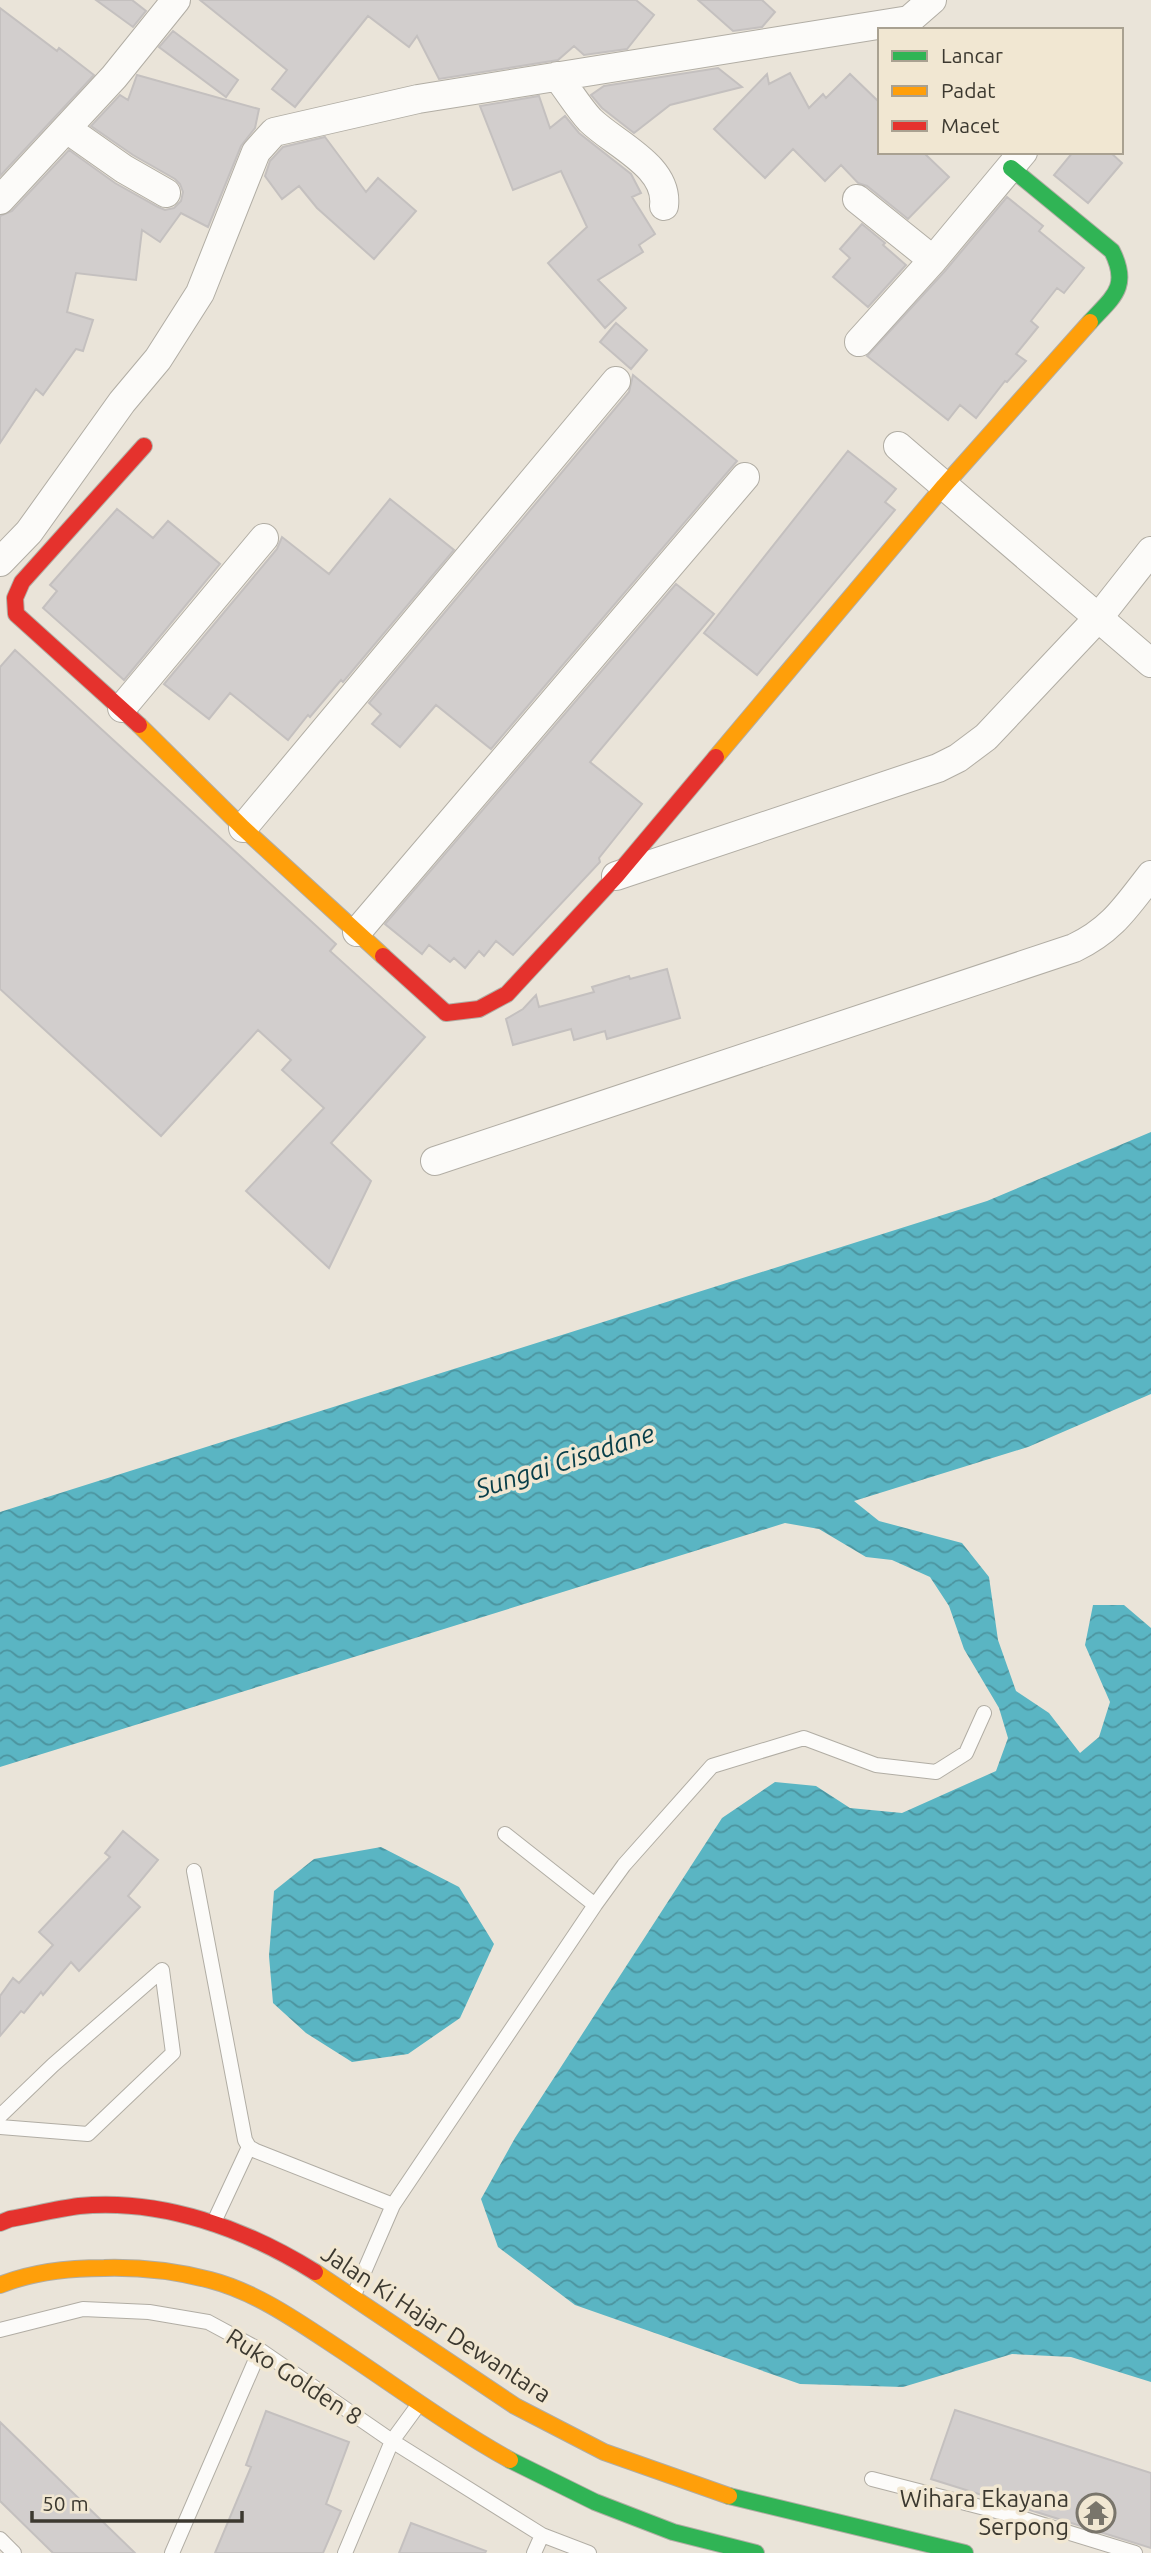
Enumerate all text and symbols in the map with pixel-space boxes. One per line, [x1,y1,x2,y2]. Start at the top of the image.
legend [878,28,1123,154]
text: Lancar [941,43,1003,67]
text: Padat [941,78,996,102]
text: Macet [941,113,1000,137]
water label: Sungai Cisadane [471,1418,658,1503]
street label: Jalan Ki Hajar Dewantara [316,2239,556,2408]
street label: Ruko Golden 8 [221,2323,367,2430]
scale bar [32,2480,242,2524]
place label: Wihara Ekayana Serpong [900,2485,1069,2540]
text: 50 m [42,2491,89,2515]
temple icon: Wihara Ekayana Serpong [1075,2492,1117,2534]

